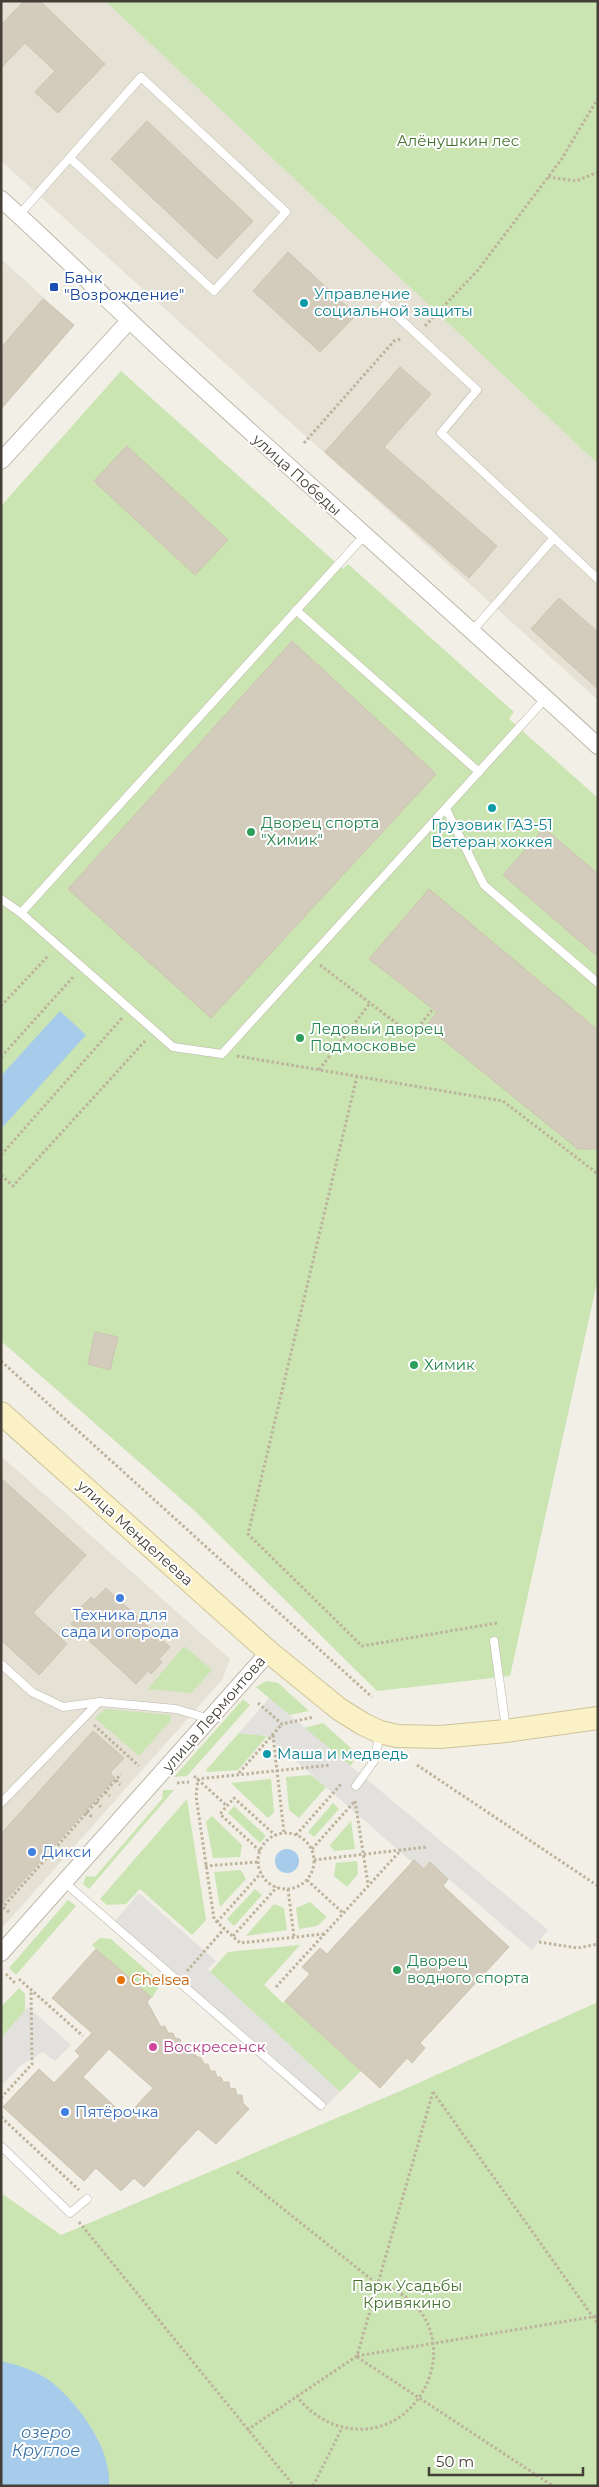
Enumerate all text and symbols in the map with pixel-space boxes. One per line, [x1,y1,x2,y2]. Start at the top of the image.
park label: Алёнушкин лес [397,131,519,150]
place label: Банк "Возрождение" [64,268,184,304]
marker: Банк "Возрождение" [48,281,60,293]
place label: Управление социальной защиты [314,284,473,320]
marker: Управление социальной защиты [298,297,310,309]
street label: улица Победы [248,429,346,520]
marker: Грузовик ГАЗ-51 Ветеран хоккея [486,802,498,814]
place label: Дворец спорта "Химик" [261,813,379,849]
place label: Грузовик ГАЗ-51 Ветеран хоккея [431,815,553,851]
marker: Дворец спорта "Химик" [245,826,257,838]
place label: Ледовый дворец Подмосковье [310,1019,444,1055]
marker: Ледовый дворец Подмосковье [294,1032,306,1044]
place label: Химик [424,1355,475,1374]
marker: Химик [408,1359,420,1371]
street label: улица Менделеева [73,1475,197,1590]
marker: Техника для сада и огорода [114,1592,126,1604]
place label: Техника для сада и огорода [61,1605,179,1641]
street label: улица Лермонтова [157,1652,269,1776]
place label: Маша и медведь [277,1744,408,1763]
marker: Маша и медведь [261,1748,273,1760]
place label: Дикси [42,1842,91,1861]
marker: Дикси [26,1846,38,1858]
place label: Дворец водного спорта [407,1951,529,1987]
marker: Дворец водного спорта [391,1964,403,1976]
place label: Chelsea [131,1970,190,1989]
marker: Chelsea [115,1974,127,1986]
place label: Воскресенск [163,2037,266,2056]
marker: Воскресенск [147,2041,159,2053]
place label: Пятёрочка [75,2102,159,2121]
marker: Пятёрочка [59,2106,71,2118]
park label: Парк Усадьбы Кривякино [352,2276,462,2312]
water label: озеро Круглое [12,2423,80,2460]
scale bar [429,2444,583,2476]
text: 50 m [436,2452,474,2471]

